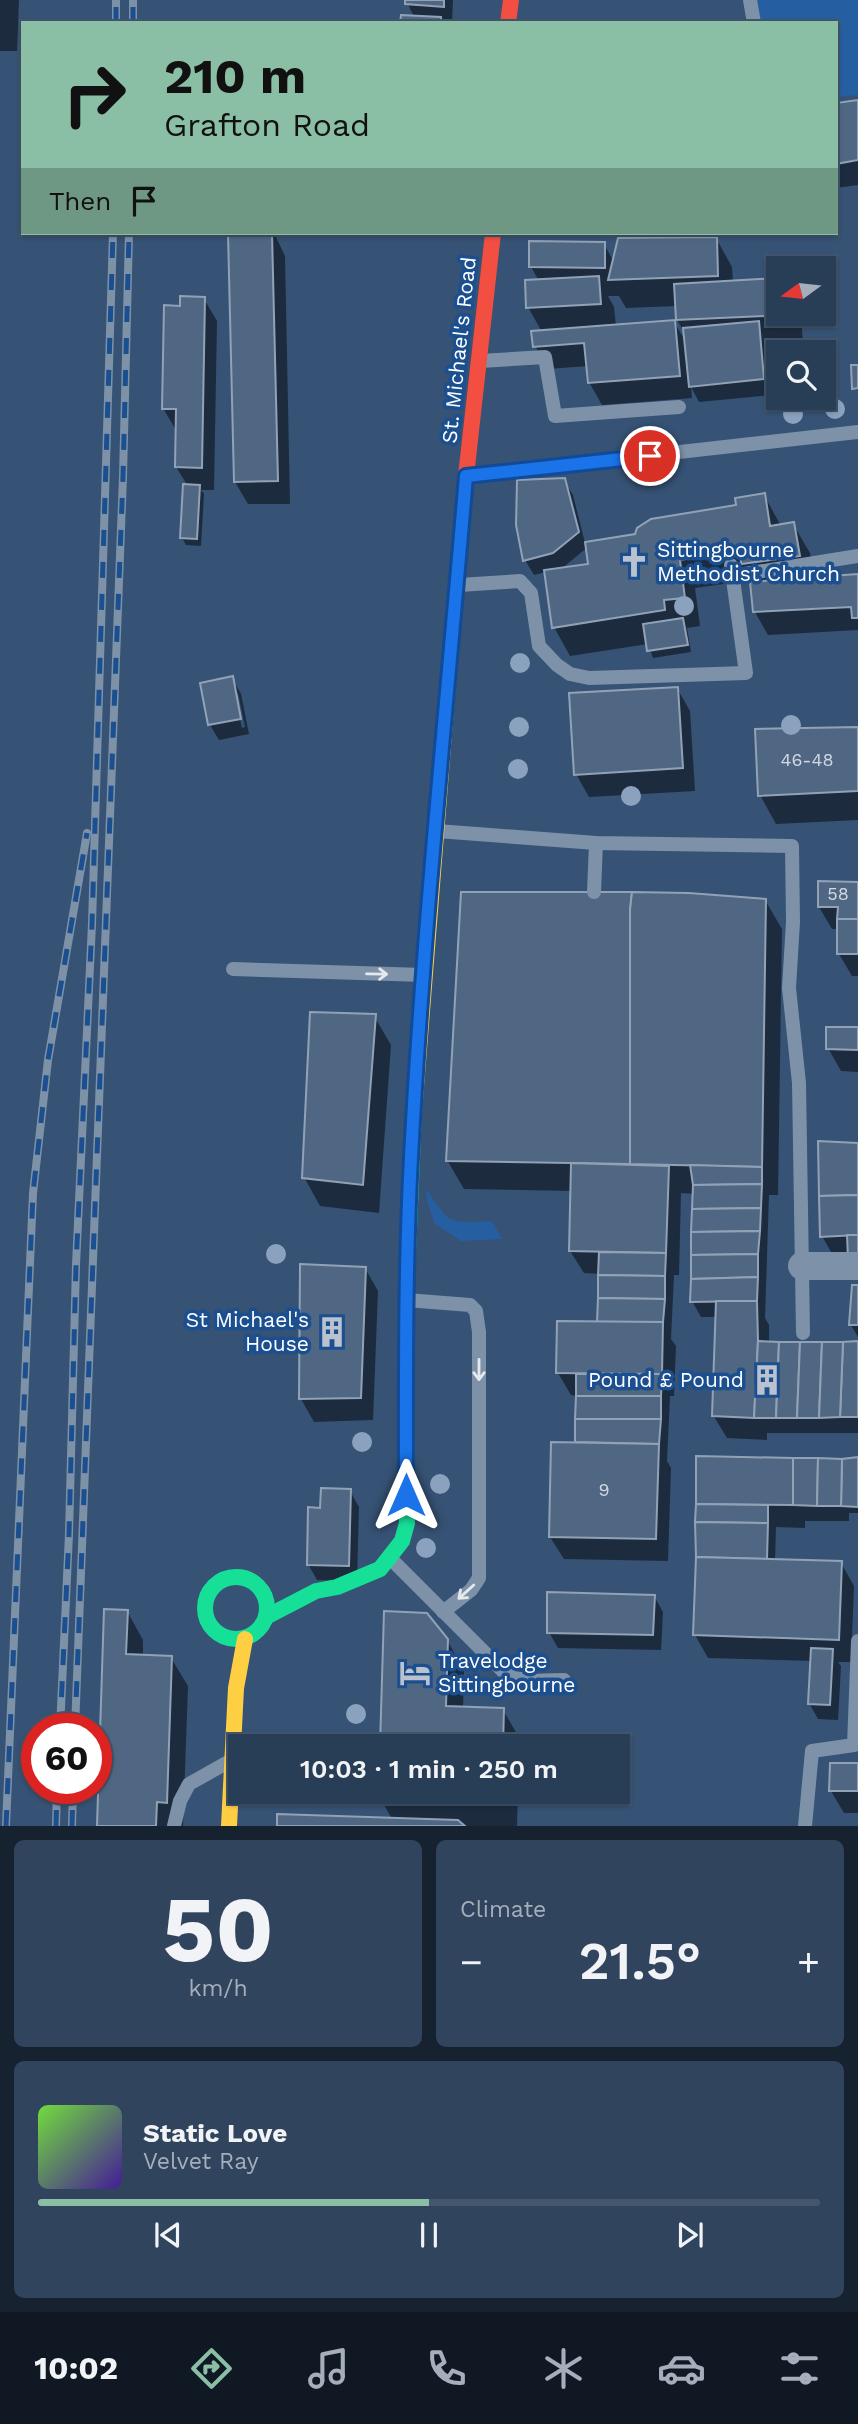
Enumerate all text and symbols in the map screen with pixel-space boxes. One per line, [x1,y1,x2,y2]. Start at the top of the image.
text: 210 m [164,47,306,105]
icon: right [49,49,140,140]
text: Grafton Road [164,106,370,144]
icon: arrive [125,182,163,220]
text: Then [49,186,111,216]
street label: St. Michael's Road [436,255,481,444]
north arrow [766,256,836,326]
map controls [766,256,836,410]
button: search [766,340,836,410]
pin [620,426,680,486]
icon: arrive [631,437,669,475]
place label: Sittingbourne Methodist Church [657,537,840,586]
church icon: Sittingbourne Methodist Church [617,545,651,579]
house number: 46-48 [780,749,834,770]
house number: 58 [827,883,849,904]
one-way arrow [366,967,389,981]
place label: St Michael's House [186,1307,309,1356]
building icon: St Michael's House [315,1315,349,1349]
one-way arrow [472,1359,486,1382]
building icon: Pound £ Pound [750,1363,784,1397]
place label: Pound £ Pound [588,1367,744,1392]
position arrow [369,1458,443,1532]
house number: 9 [598,1479,610,1500]
one-way arrow [458,1584,475,1601]
place label: Travelodge Sittingbourne [438,1648,575,1697]
hotel icon: Travelodge Sittingbourne [398,1656,432,1690]
speed limit sign: 60 [21,1713,112,1804]
text: 10:03 · 1 min · 250 m [300,1754,558,1784]
text: 50 [162,1876,274,1983]
text: Climate [460,1896,546,1923]
text: 21.5° [579,1931,701,1992]
text: − [460,1940,483,1984]
text: + [797,1940,820,1984]
text: km/h [188,1975,248,2002]
text: Static Love [143,2118,287,2148]
text: Velvet Ray [143,2148,259,2175]
icon: previous [149,2216,187,2254]
icon: pause [410,2216,448,2254]
icon: next [671,2216,709,2254]
icon: directions [187,2344,236,2393]
icon: music [304,2344,353,2393]
icon: phone [422,2344,471,2393]
icon: climate [539,2344,588,2393]
icon: car [657,2344,706,2393]
icon: filters [775,2344,824,2393]
text: 10:02 [34,2349,118,2387]

